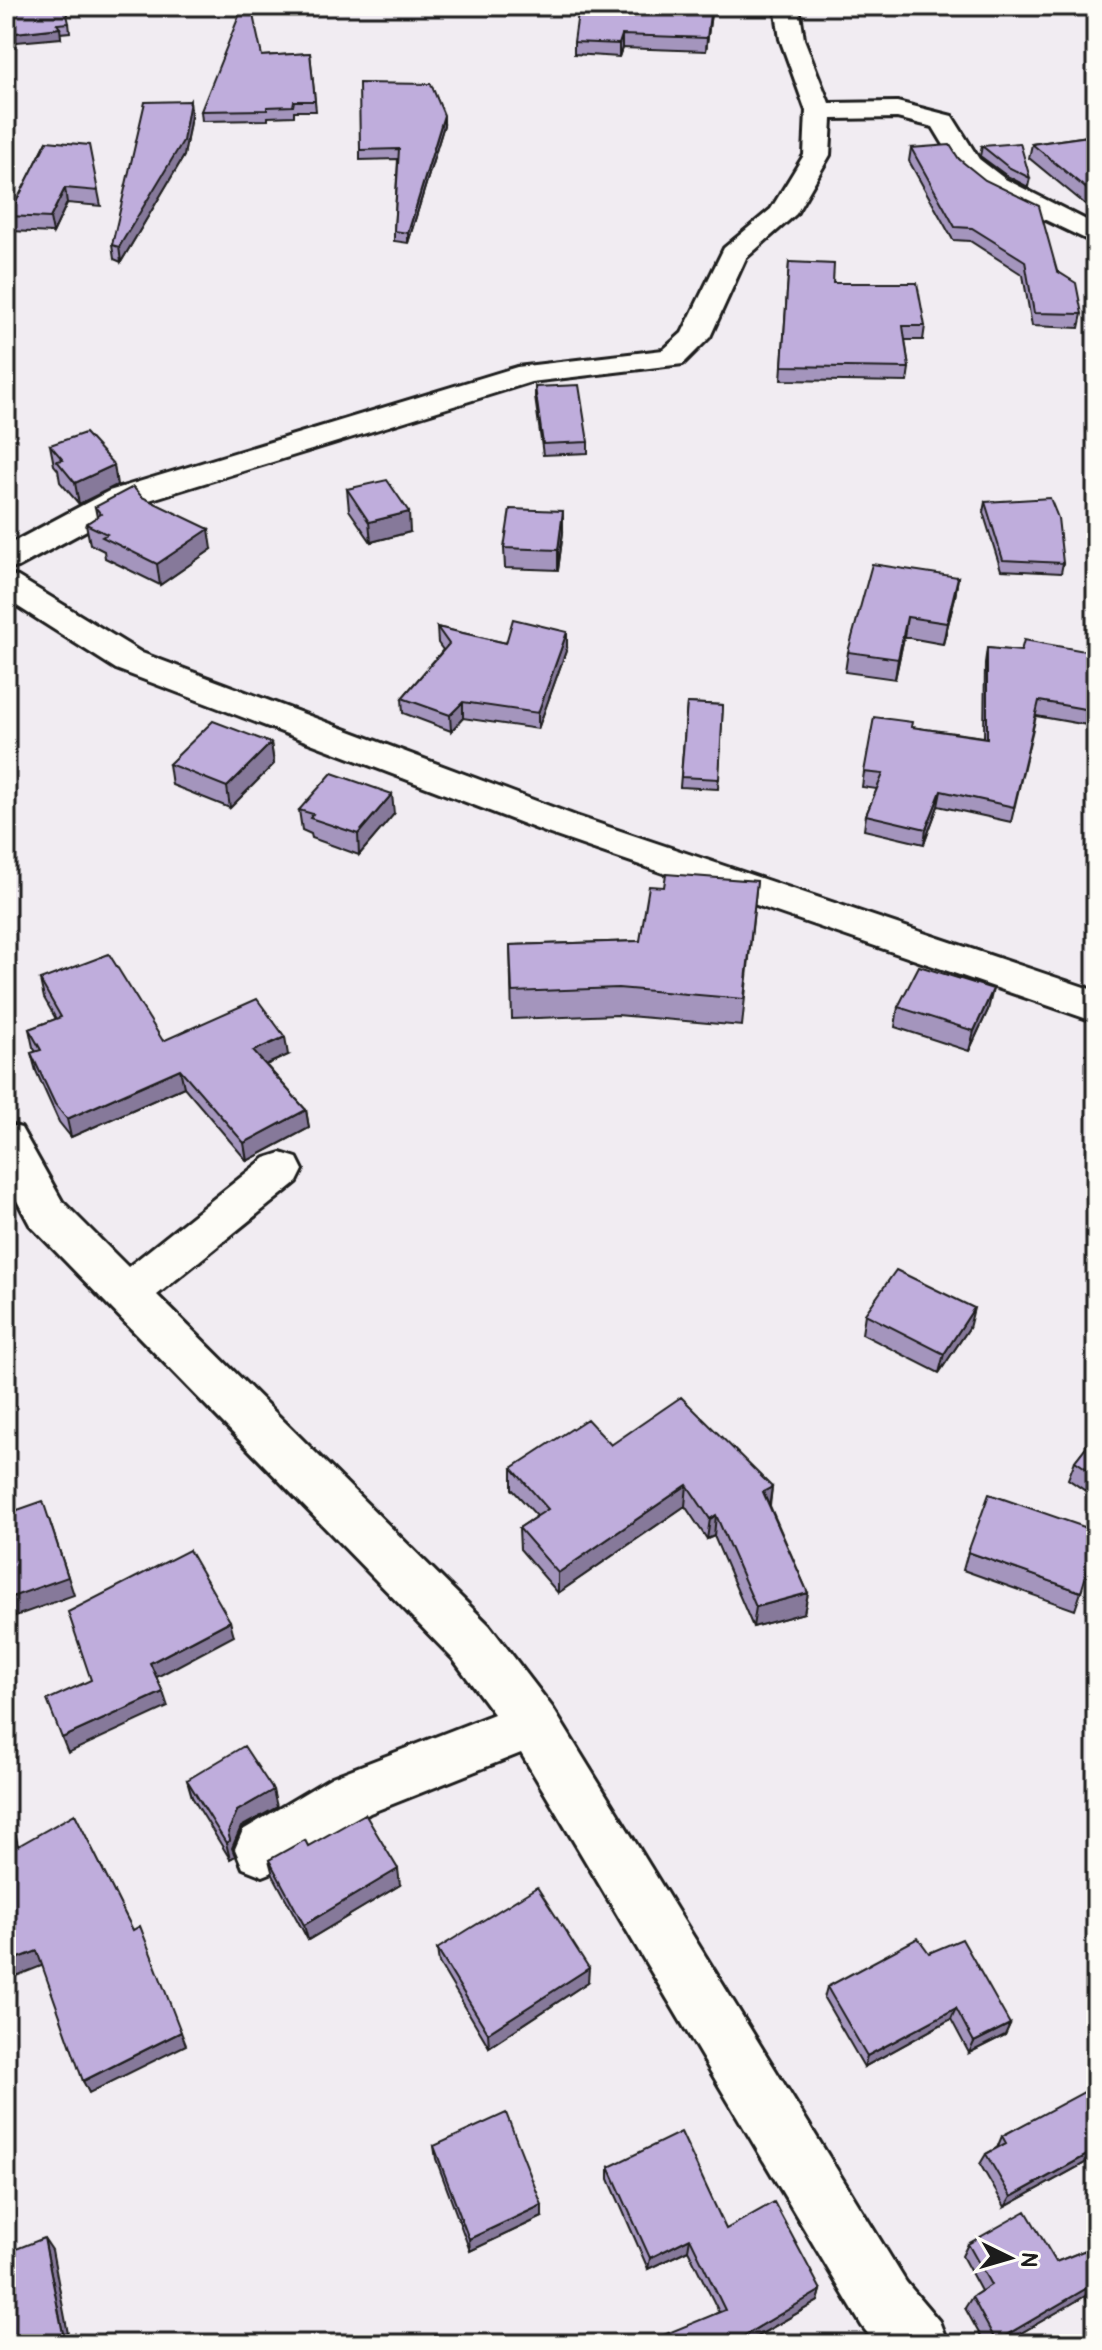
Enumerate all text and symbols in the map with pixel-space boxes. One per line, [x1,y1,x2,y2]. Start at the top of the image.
north arrow [970,2218,1050,2298]
text: N [1014,2251,1044,2268]

